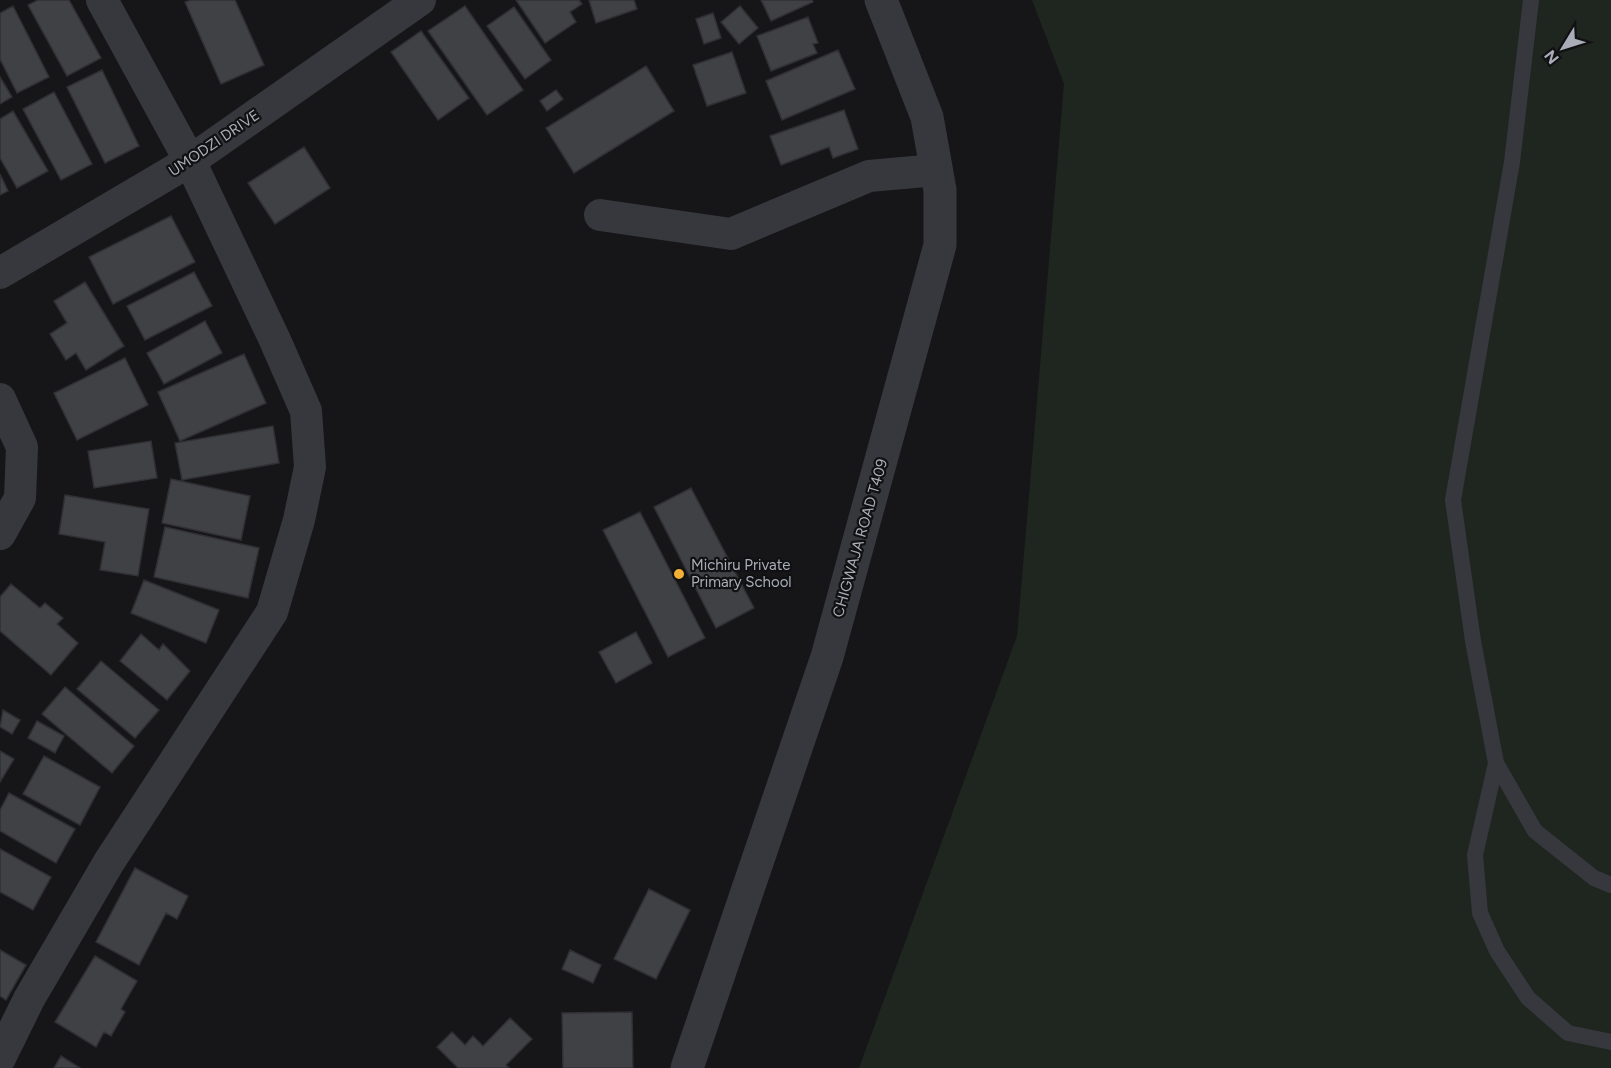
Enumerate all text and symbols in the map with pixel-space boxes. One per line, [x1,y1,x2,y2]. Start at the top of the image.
north arrow [1533,18,1593,78]
text: N [1540,46,1563,68]
street label: UMODZI DRIVE [165,106,263,180]
street label: CHIGWAJA ROAD T409 [829,457,891,619]
place label: Michiru Private Primary School [691,556,792,591]
marker: Michiru Private Primary School [672,567,686,581]

